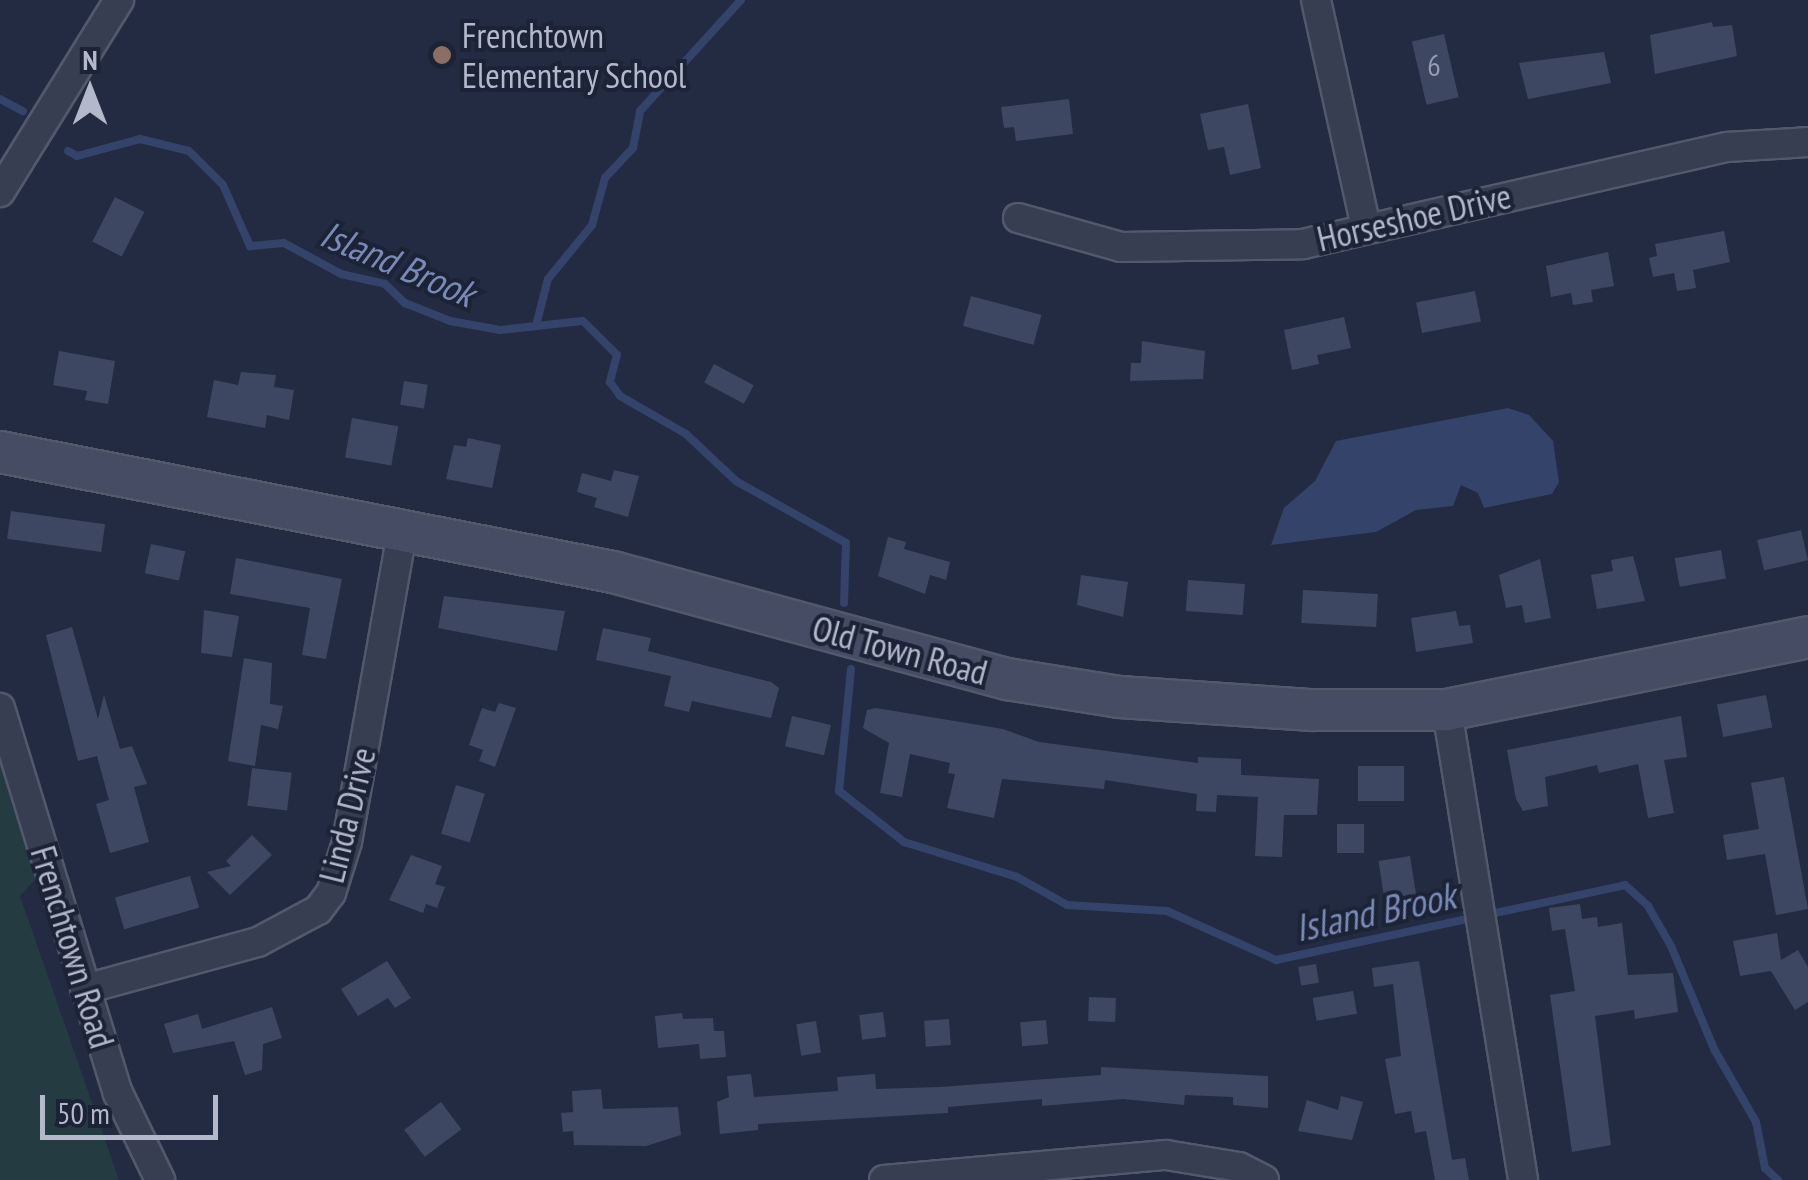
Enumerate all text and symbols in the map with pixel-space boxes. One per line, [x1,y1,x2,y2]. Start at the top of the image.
place label: Frenchtown Elementary School [462,14,687,96]
north arrow [40,40,140,140]
text: N [82,41,98,78]
marker: Frenchtown Elementary School [431,44,453,66]
house number: 6 [1427,47,1441,83]
street label: Horseshoe Drive [1313,174,1515,260]
water label: Island Brook [314,210,482,316]
street label: Old Town Road [808,606,992,694]
street label: Linda Drive [310,743,384,887]
street label: Frenchtown Road [22,841,124,1053]
water label: Island Brook [1291,872,1459,950]
scale bar [45,1075,222,1137]
text: 50 m [57,1093,110,1132]

